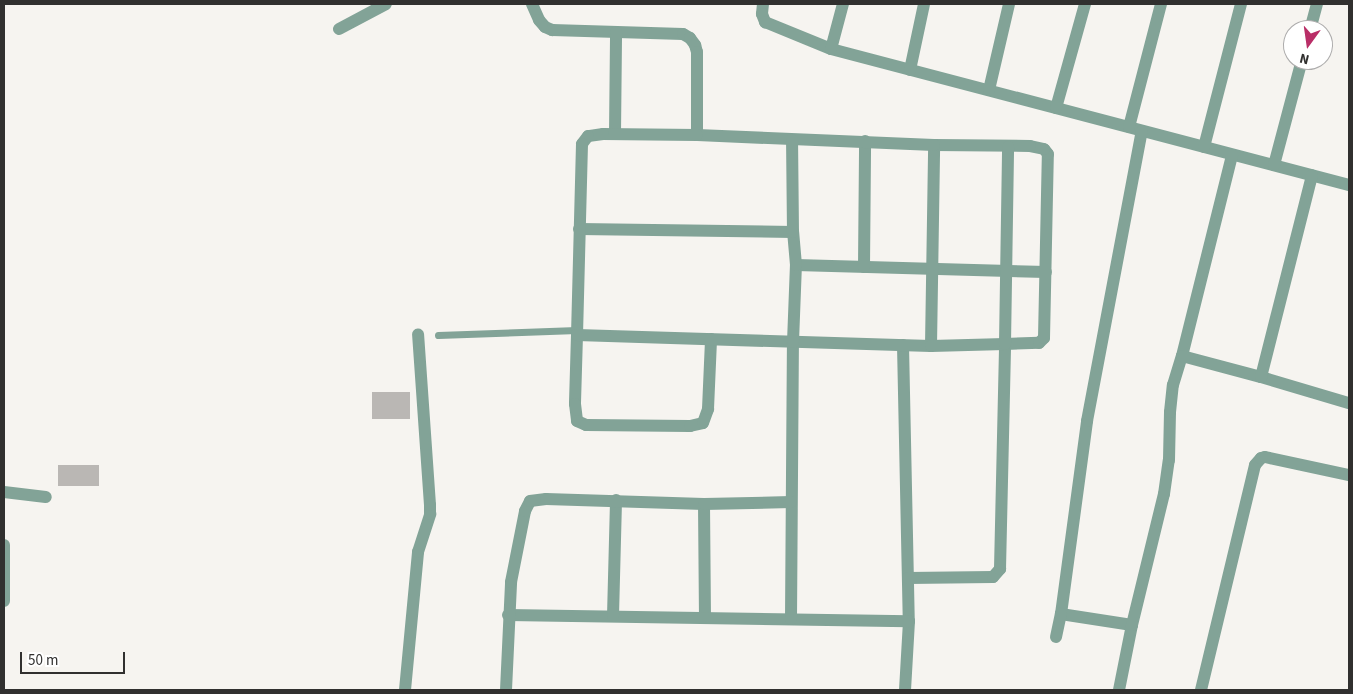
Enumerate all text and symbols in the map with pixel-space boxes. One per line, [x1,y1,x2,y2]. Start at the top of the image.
north arrow [1283,20,1333,70]
text: N [1298,48,1312,69]
scale bar [22,642,128,674]
text: 50 m [28,650,58,671]

